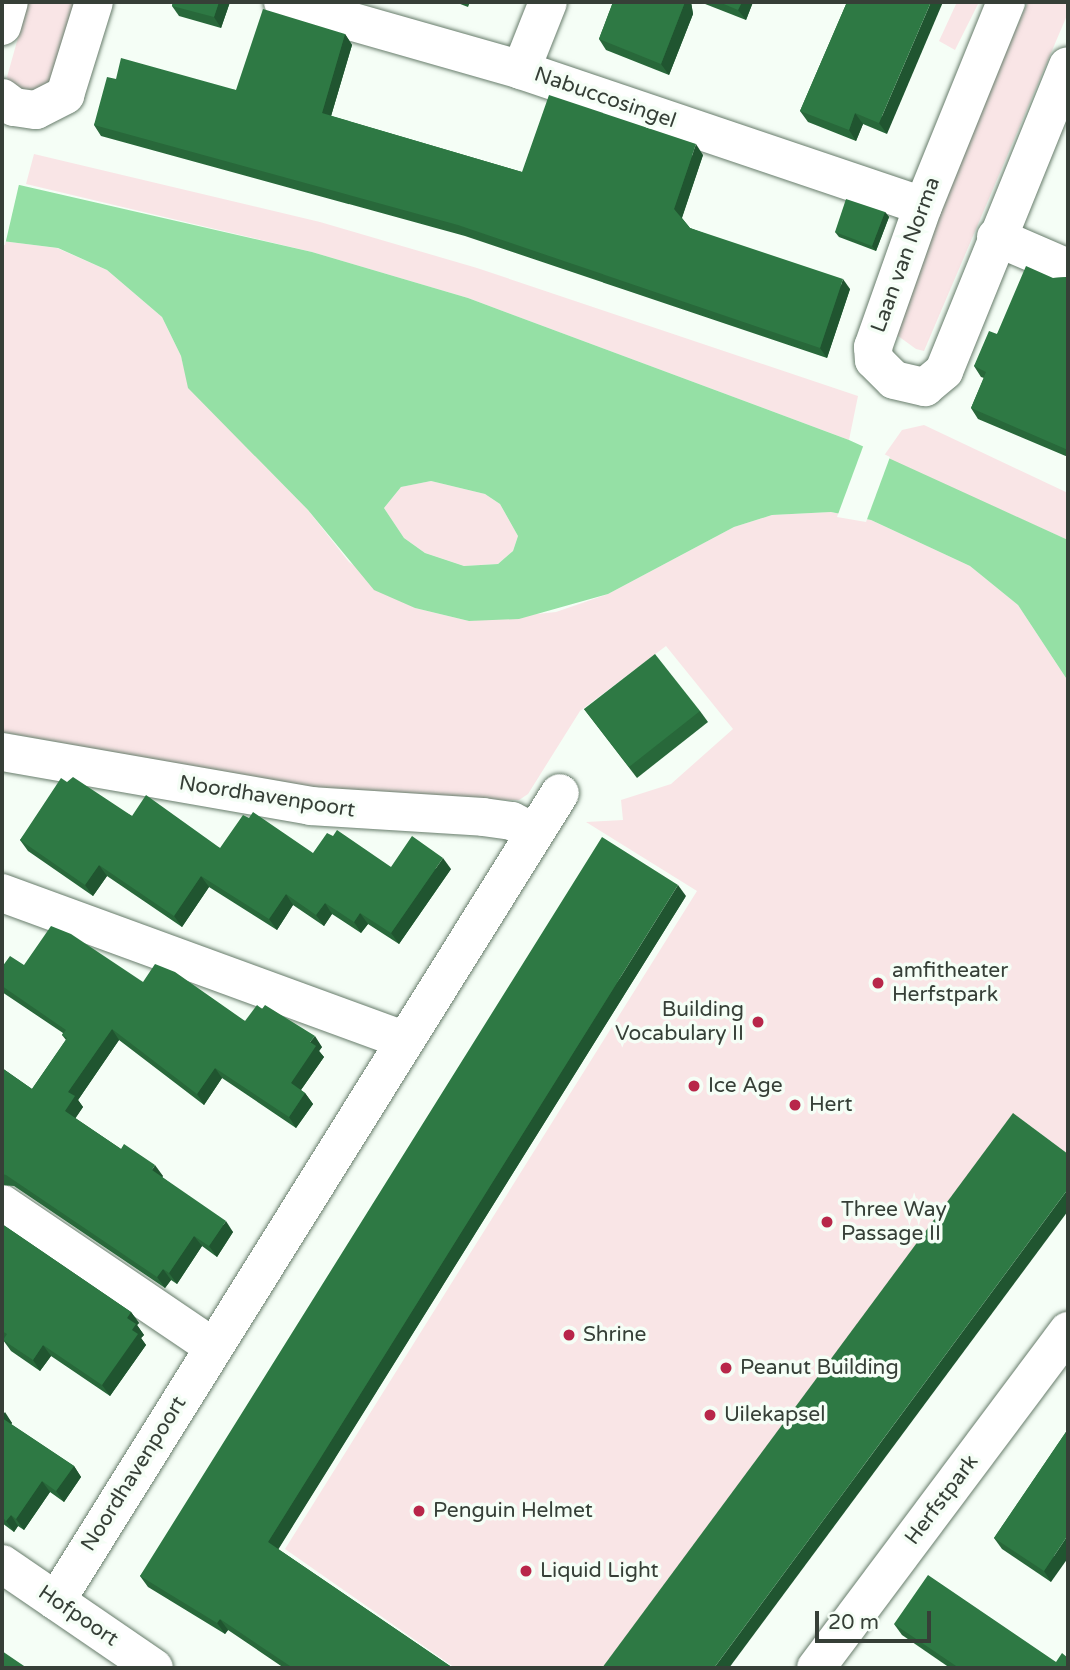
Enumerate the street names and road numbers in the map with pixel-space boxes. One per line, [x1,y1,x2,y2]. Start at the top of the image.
street label: Nabuccosingel [531,62,679,134]
street label: Laan van Norma [866,174,946,336]
street label: Noordhavenpoort [177,771,357,823]
street label: Noordhavenpoort [76,1392,192,1556]
street label: Herfstpark [900,1450,984,1550]
street label: Hofpoort [33,1580,123,1652]

